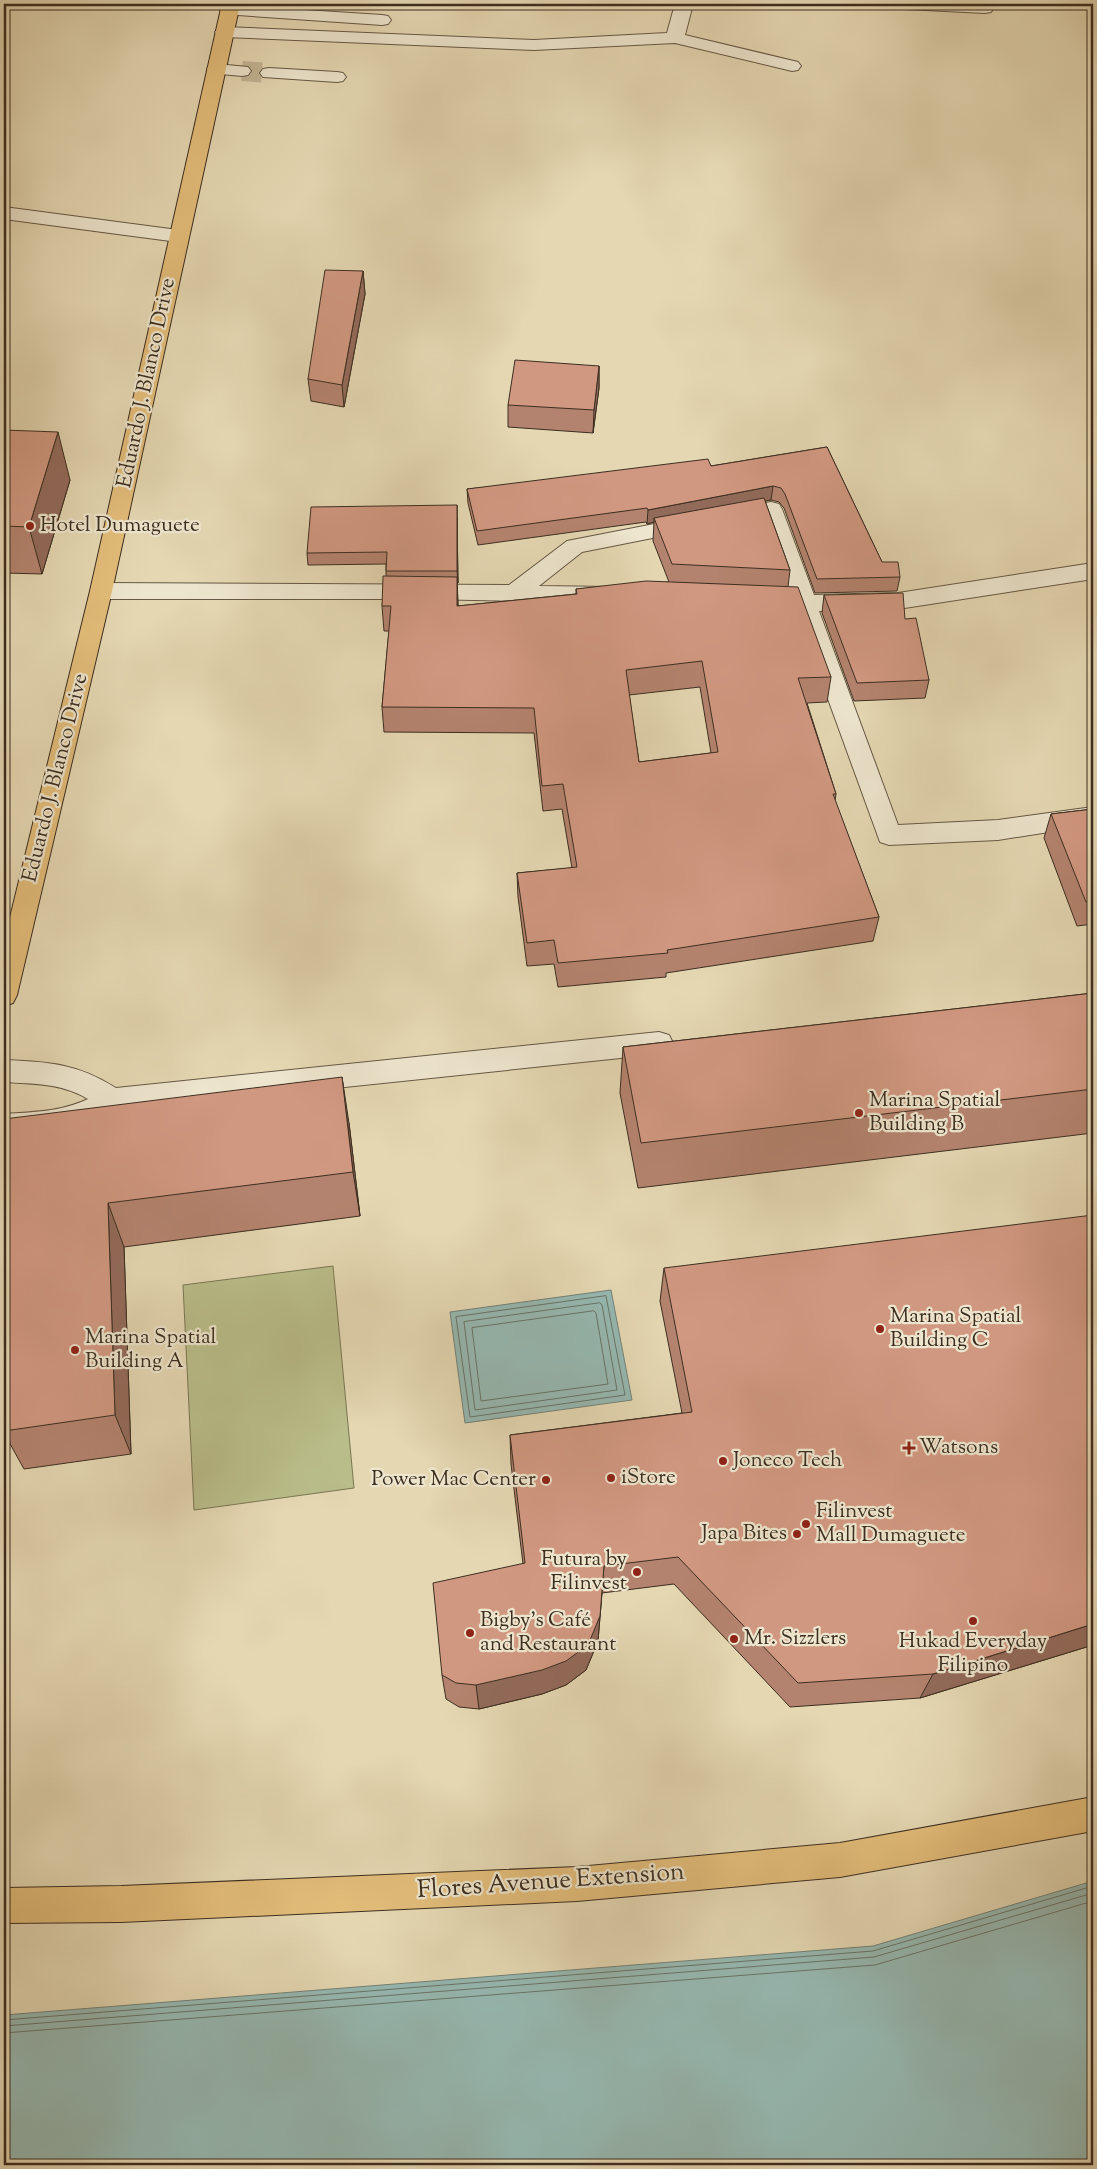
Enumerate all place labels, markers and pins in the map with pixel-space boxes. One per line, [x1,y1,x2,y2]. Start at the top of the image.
place label: Hotel Dumaguete [40,511,200,541]
marker: Hotel Dumaguete [24,520,36,532]
place label: Marina Spatial Building B [869,1086,1001,1140]
marker: Marina Spatial Building B [853,1107,865,1119]
place label: Marina Spatial Building C [890,1302,1022,1356]
place label: Marina Spatial Building A [85,1323,217,1377]
marker: Marina Spatial Building C [874,1323,886,1335]
marker: Marina Spatial Building A [69,1344,81,1356]
place label: Watsons [919,1433,998,1463]
marker: Watsons [903,1442,915,1454]
place label: Joneco Tech [732,1446,842,1476]
marker: Joneco Tech [717,1455,729,1467]
place label: iStore [621,1463,676,1493]
place label: Power Mac Center [371,1465,536,1495]
marker: iStore [605,1472,617,1484]
marker: Power Mac Center [540,1474,552,1486]
place label: Filinvest Mall Dumaguete [816,1497,966,1551]
marker: Filinvest Mall Dumaguete [800,1518,812,1530]
place label: Japa Bites [700,1519,787,1549]
marker: Japa Bites [791,1528,803,1540]
place label: Futura by Filinvest [541,1545,628,1599]
marker: Futura by Filinvest [631,1566,643,1578]
place label: Bigby's Café and Restaurant [480,1606,616,1660]
marker: Hukad Everyday Filipino [967,1615,979,1627]
place label: Mr. Sizzlers [744,1624,846,1654]
marker: Bigby's Café and Restaurant [464,1627,476,1639]
place label: Hukad Everyday Filipino [899,1627,1048,1681]
marker: Mr. Sizzlers [728,1633,740,1645]

